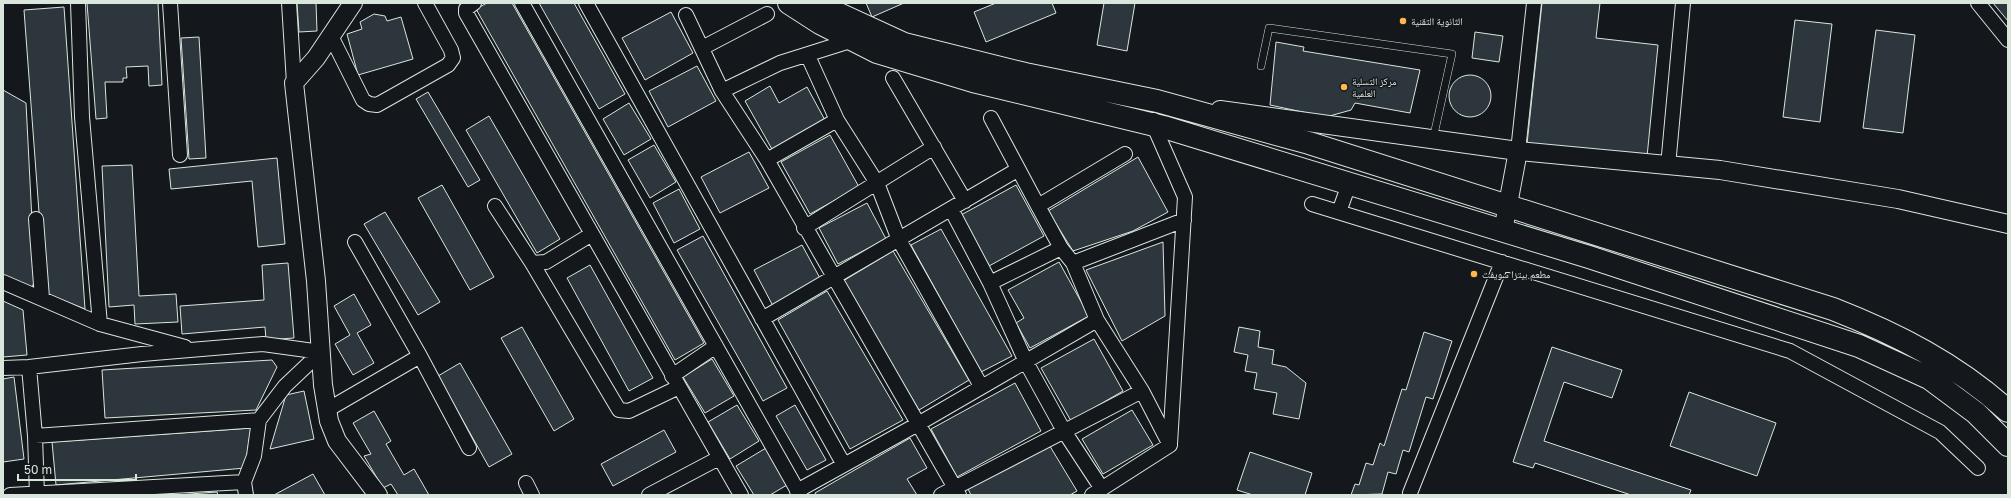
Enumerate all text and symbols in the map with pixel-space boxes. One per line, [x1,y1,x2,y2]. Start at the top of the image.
place label: الثانوية التقنية [1411,15,1463,27]
marker: الثانوية التقنية [1398,16,1408,26]
place label: مركز التسلية العلمية [1352,75,1397,99]
marker: مركز التسلية العلمية [1339,82,1349,92]
place label: مطعم بيتزا سويفت [1482,268,1551,282]
marker: مطعم بيتزا سويفت [1469,269,1479,279]
scale bar [18,456,136,482]
text: 50 m [24,462,52,477]

